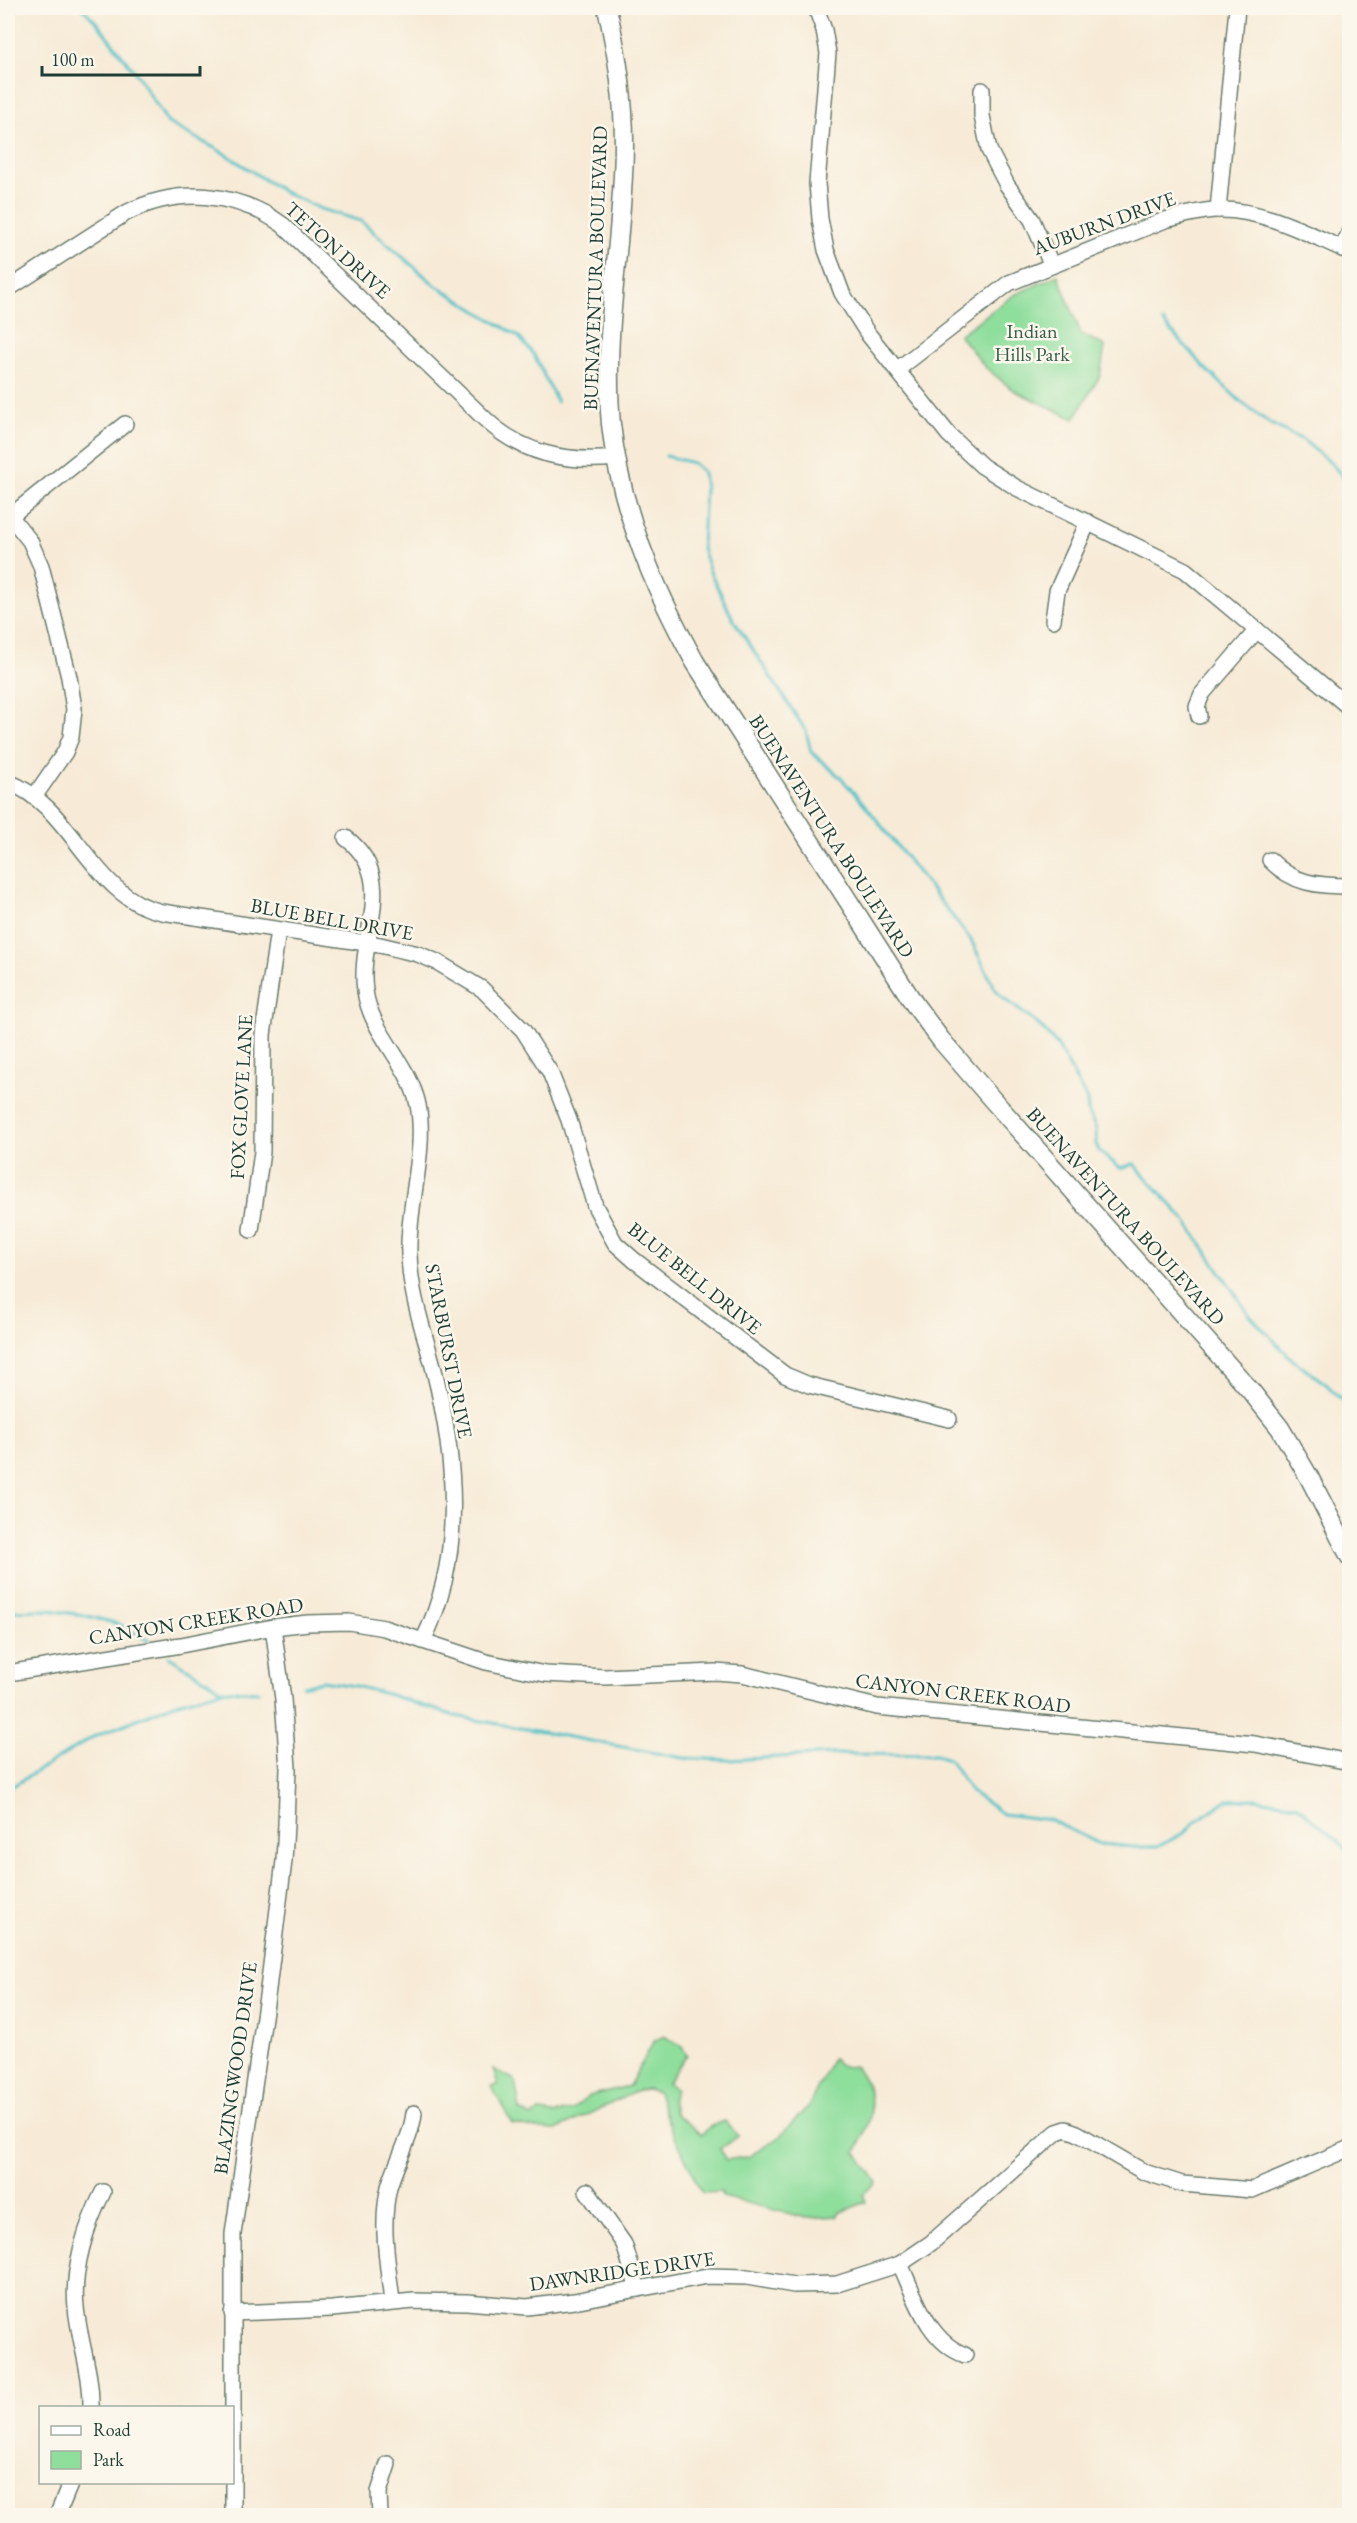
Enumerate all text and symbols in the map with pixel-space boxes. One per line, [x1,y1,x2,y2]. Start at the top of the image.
scale bar [42,39,200,77]
text: 100 m [51,48,95,71]
street label: BUENAVENTURA BOULEVARD [577,125,613,411]
street label: AUBURN DRIVE [1028,185,1179,261]
street label: TETON DRIVE [280,196,396,304]
park label: Indian Hills Park [994,318,1070,367]
street label: BUENAVENTURA BOULEVARD [743,709,921,963]
street label: BLUE BELL DRIVE [249,892,415,946]
street label: FOX GLOVE LANE [224,1014,258,1180]
street label: BUENAVENTURA BOULEVARD [1021,1101,1231,1331]
street label: BLUE BELL DRIVE [623,1216,767,1340]
street label: STARBURST DRIVE [419,1261,479,1441]
street label: CANYON CREEK ROAD [87,1591,305,1651]
street label: CANYON CREEK ROAD [854,1667,1072,1719]
street label: BLAZINGWOOD DRIVE [207,1960,263,2176]
street label: DAWNRIDGE DRIVE [528,2245,716,2297]
legend [39,2406,234,2484]
text: Road [93,2418,132,2441]
text: Park [93,2448,124,2471]

